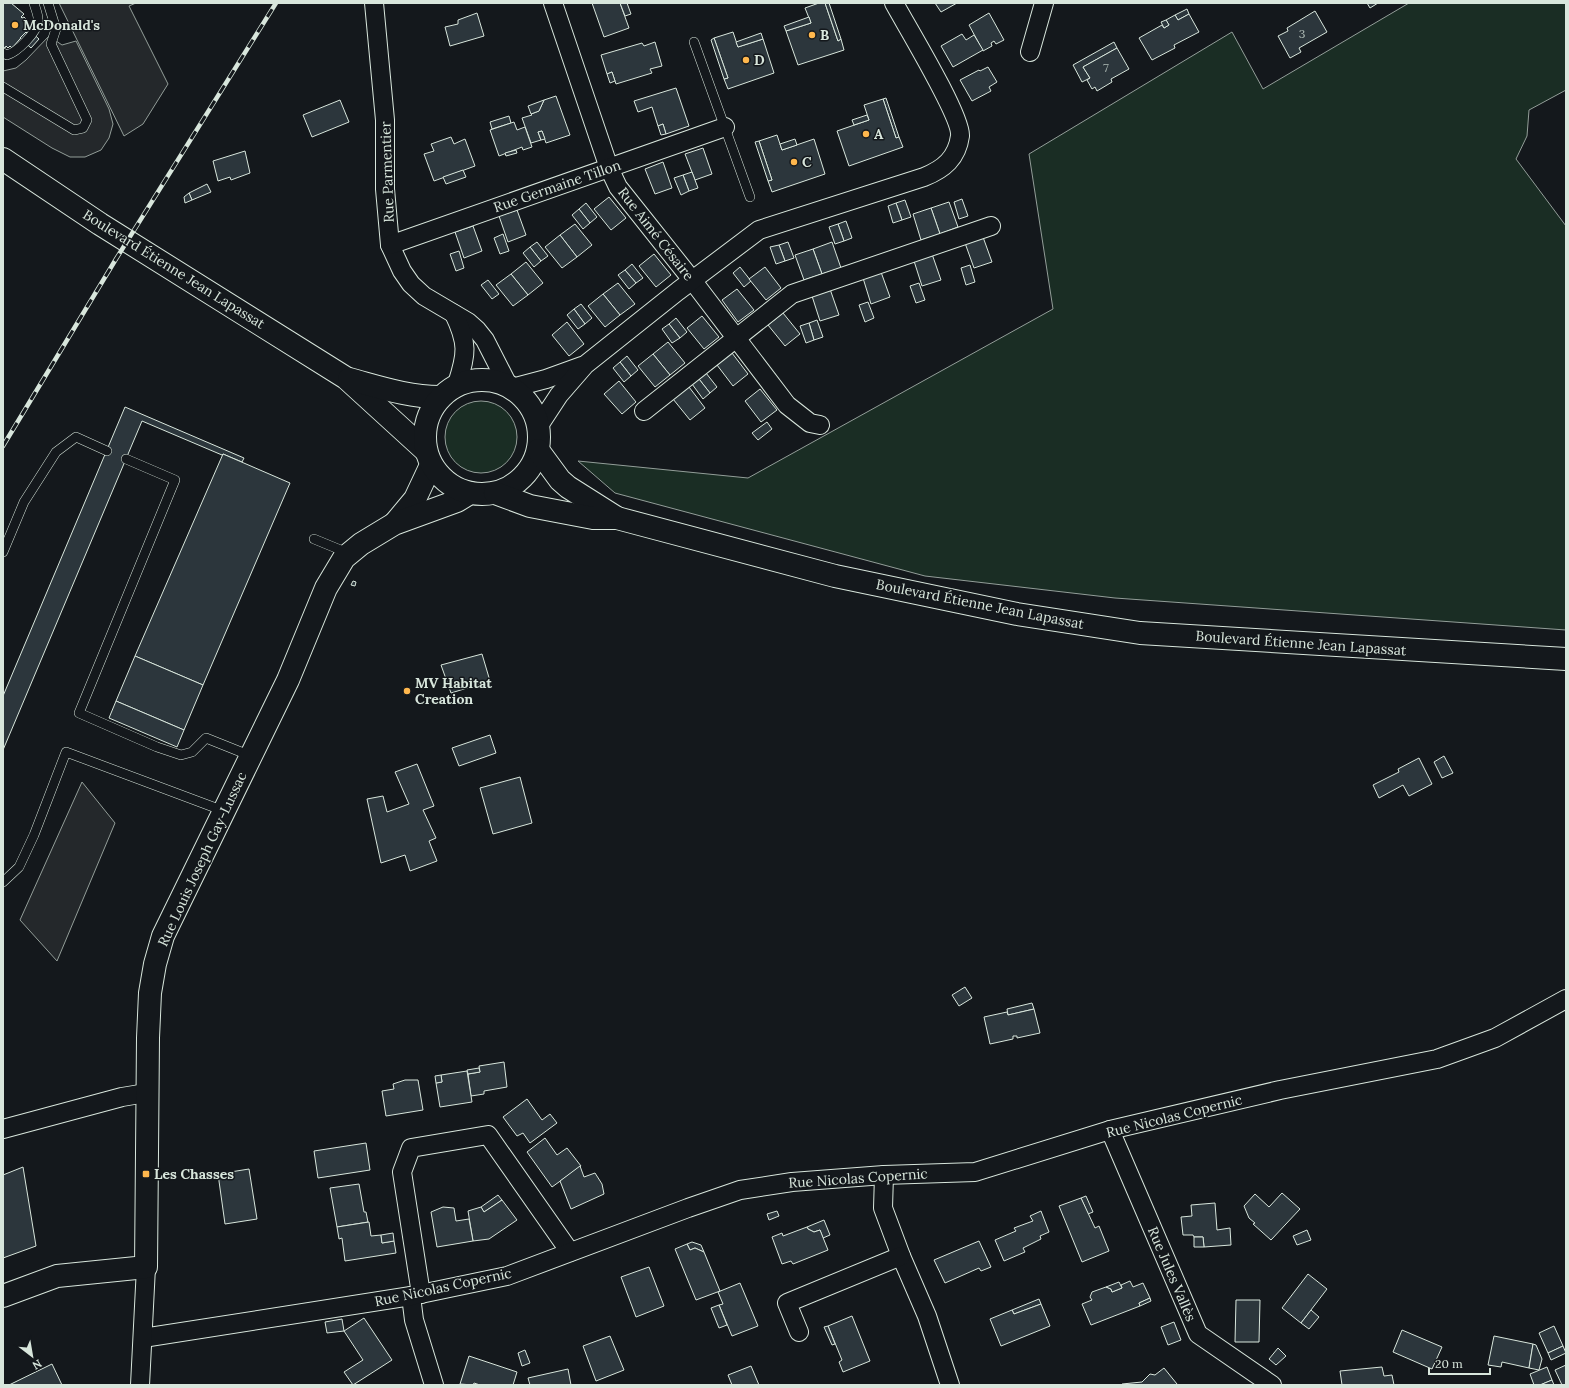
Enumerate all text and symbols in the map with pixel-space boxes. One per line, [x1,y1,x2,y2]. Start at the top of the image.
place label: McDonald's [23,16,100,34]
marker: McDonald's [10,20,20,30]
place label: B [820,26,829,44]
house number: 3 [1299,26,1306,41]
marker: B [807,30,817,40]
place label: D [754,51,765,69]
marker: D [741,55,751,65]
house number: 7 [1103,60,1109,75]
street label: Rue Parmentier [376,121,398,223]
place label: A [874,125,884,143]
marker: A [861,129,871,139]
place label: C [802,153,812,171]
street label: Rue Germaine Tillon [491,156,623,216]
marker: C [789,157,799,167]
street label: Rue Aimé Césaire [614,184,698,285]
street label: Boulevard Étienne Jean Lapassat [80,205,269,333]
street label: Boulevard Étienne Jean Lapassat [875,575,1086,633]
street label: Boulevard Étienne Jean Lapassat [1195,627,1408,659]
place label: MV Habitat Creation [415,674,492,708]
marker: MV Habitat Creation [402,686,412,696]
street label: Rue Louis Joseph Gay-Lussac [154,769,250,949]
street label: Rue Nicolas Copernic [1104,1090,1244,1142]
street label: Rue Nicolas Copernic [788,1164,928,1192]
place label: Les Chasses [154,1165,234,1183]
marker: Les Chasses [141,1169,151,1179]
street label: Rue Jules Vallès [1144,1224,1200,1324]
street label: Rue Nicolas Copernic [373,1264,513,1310]
north arrow [12,1336,52,1376]
scale bar [1429,1350,1490,1376]
text: N [29,1356,44,1373]
text: 20 m [1435,1356,1463,1371]

